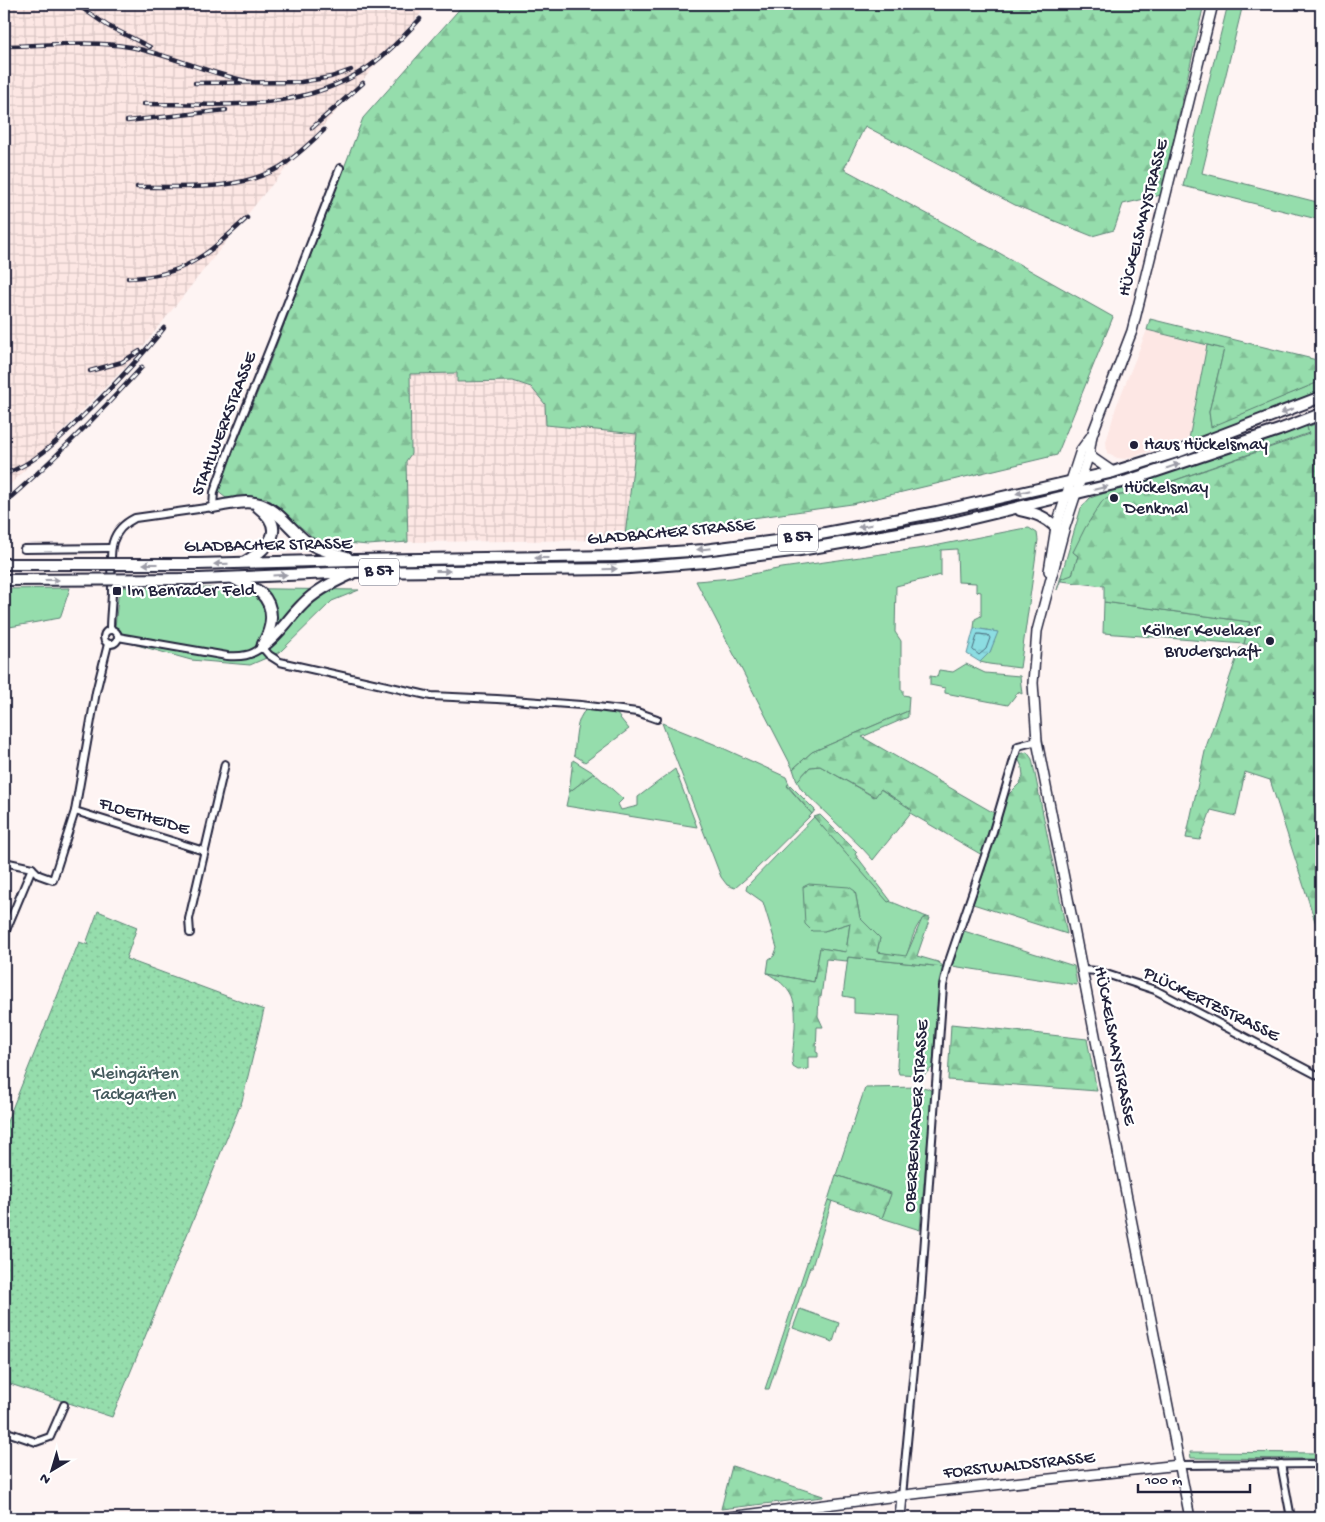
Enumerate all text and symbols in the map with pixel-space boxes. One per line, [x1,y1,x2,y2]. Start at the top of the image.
street label: HÜCKELSMAYSTRASSE [1114,137,1174,299]
street label: STAHLWERKSTRASSE [188,349,262,499]
one-way arrow [1279,407,1294,415]
place label: Haus Hückelsmay [1144,435,1268,456]
marker: Haus Hückelsmay [1128,439,1140,451]
one-way arrow [1166,461,1181,469]
place label: Hückelsmay Denkmal [1123,478,1209,520]
one-way arrow [1094,484,1109,492]
one-way arrow [1016,489,1031,497]
marker: Hückelsmay Denkmal [1108,492,1120,504]
street label: GLADBACHER STRASSE [586,515,757,551]
one-way arrow [857,522,872,530]
road number: B 57 [778,524,818,552]
street label: GLADBACHER STRASSE [184,534,353,558]
one-way arrow [695,546,711,554]
one-way arrow [533,554,549,562]
road number: B 57 [359,558,399,586]
one-way arrow [141,560,157,568]
one-way arrow [213,560,229,568]
one-way arrow [602,565,618,573]
one-way arrow [435,567,451,575]
one-way arrow [273,571,289,579]
one-way arrow [45,576,61,584]
place label: Im Benrader Feld [127,581,257,602]
marker: Im Benrader Feld [111,585,123,597]
place label: Kölner Kevelaer Bruderschaft [1142,621,1262,663]
marker: Kölner Kevelaer Bruderschaft [1264,635,1276,647]
street label: FLOETHEIDE [95,793,193,841]
street label: PLÜCKERTZSTRASSE [1139,962,1283,1047]
street label: HÜCKELSMAYSTRASSE [1088,965,1140,1128]
street label: OBERBENRADER STRASSE [900,1018,934,1213]
park label: Kleingärten Tackgarten [91,1064,179,1106]
north arrow [28,1444,78,1494]
street label: FORSTWALDSTRASSE [941,1448,1097,1485]
scale bar [1138,1462,1250,1494]
text: N [37,1469,54,1488]
text: 100 m [1144,1472,1183,1490]

